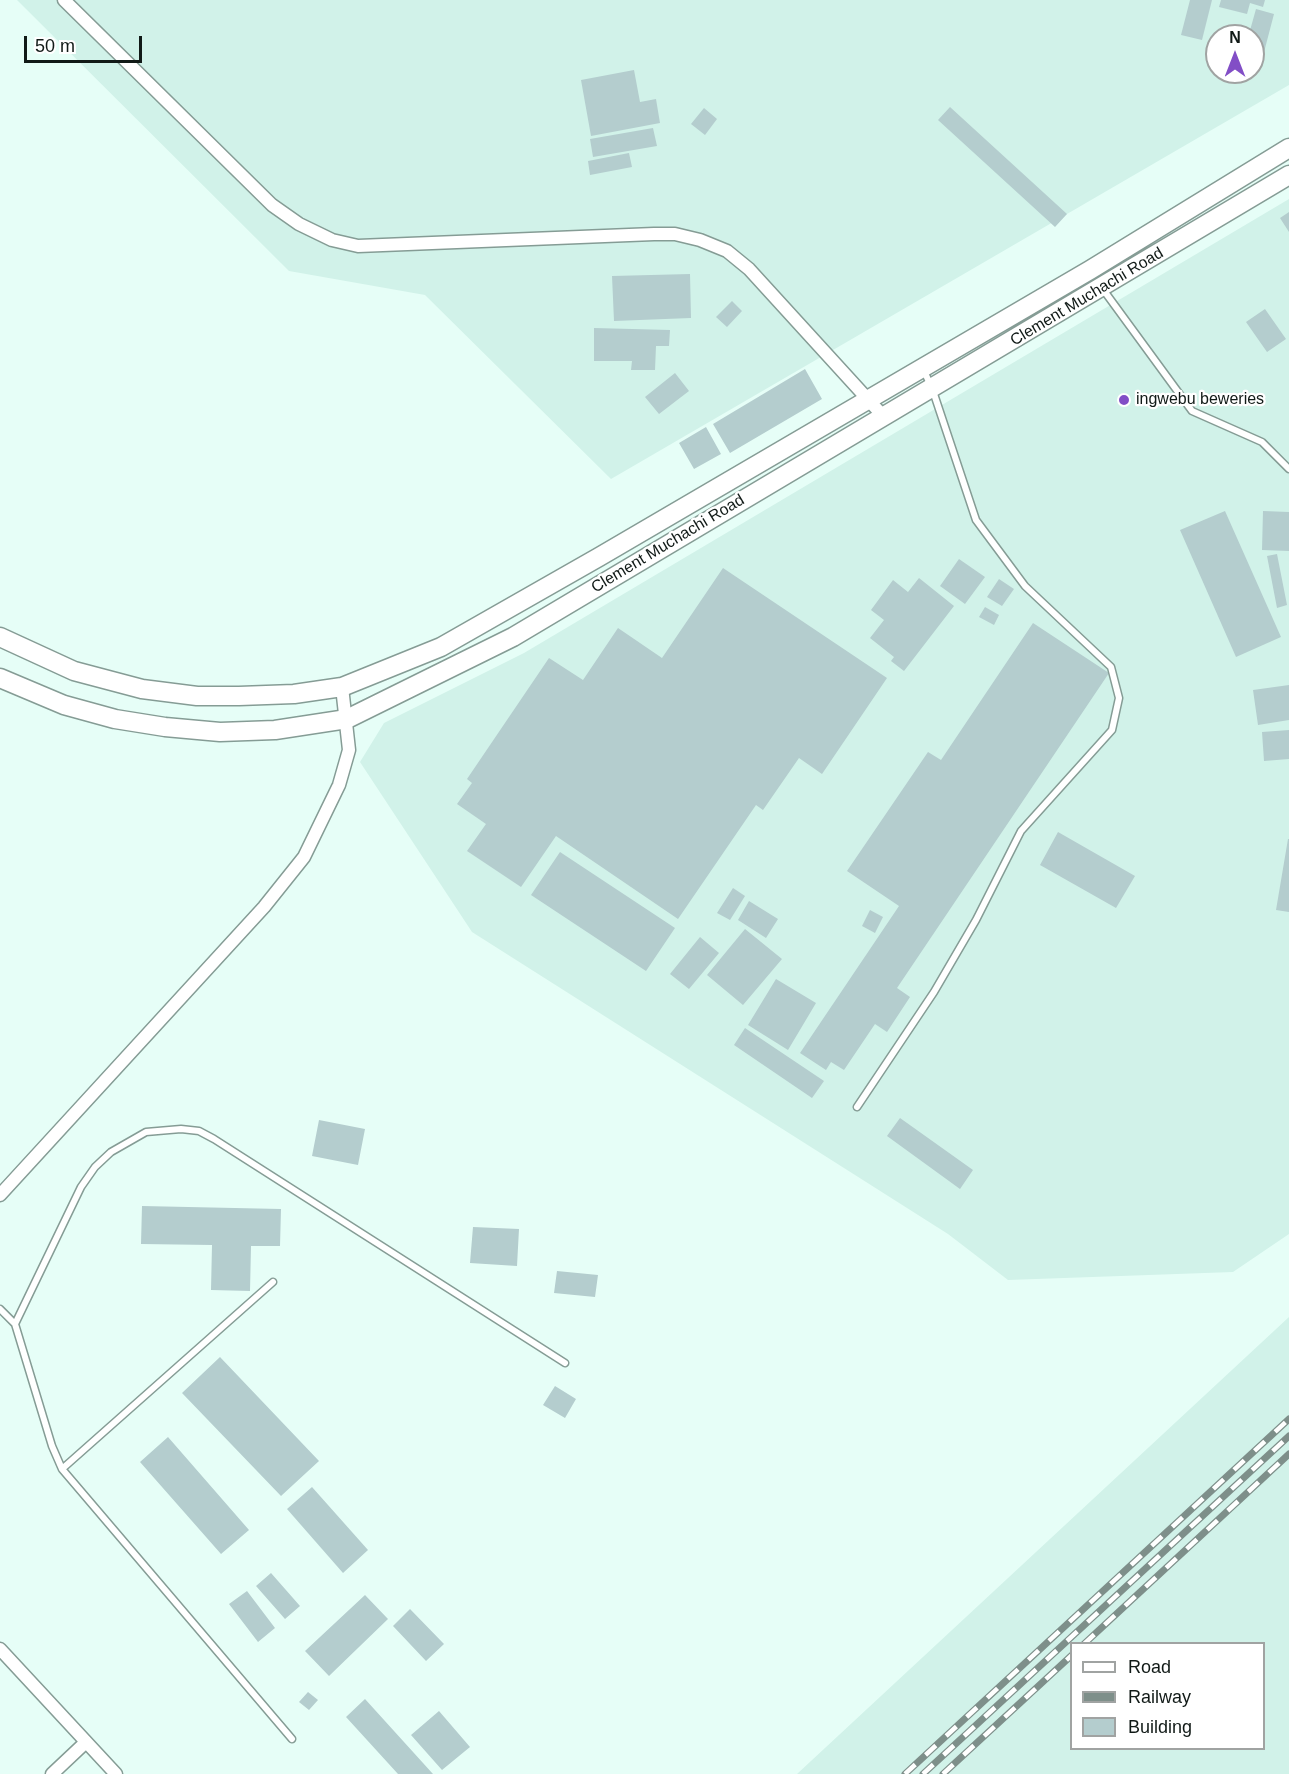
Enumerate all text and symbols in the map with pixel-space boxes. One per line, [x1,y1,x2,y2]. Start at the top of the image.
scale bar [27,24,146,62]
north arrow [1205,24,1265,84]
text: N [1229,29,1241,46]
text: 50 m [35,36,75,56]
street label: Clement Muchachi Road [1007,244,1167,350]
place label: ingwebu beweries [1136,390,1264,410]
marker: ingwebu beweries [1117,393,1131,407]
street label: Clement Muchachi Road [588,491,748,597]
legend [1070,1642,1265,1750]
text: Road [1128,1657,1171,1677]
text: Railway [1128,1687,1191,1707]
text: Building [1128,1717,1192,1737]

